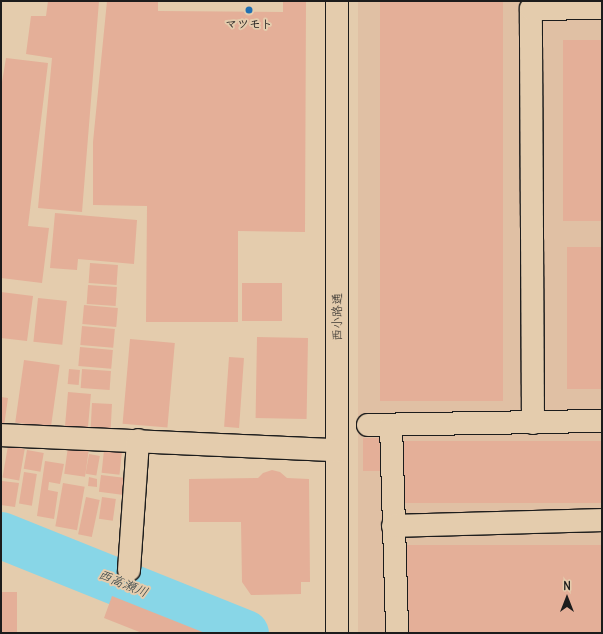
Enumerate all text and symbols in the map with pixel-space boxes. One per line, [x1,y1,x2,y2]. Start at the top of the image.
marker: マツモト [244,5,254,15]
place label: マツモト [225,17,273,31]
street label: 西小路通 [330,293,344,341]
water label: 西高瀬川 [96,567,150,601]
north arrow [547,578,587,618]
text: N [563,579,571,593]

